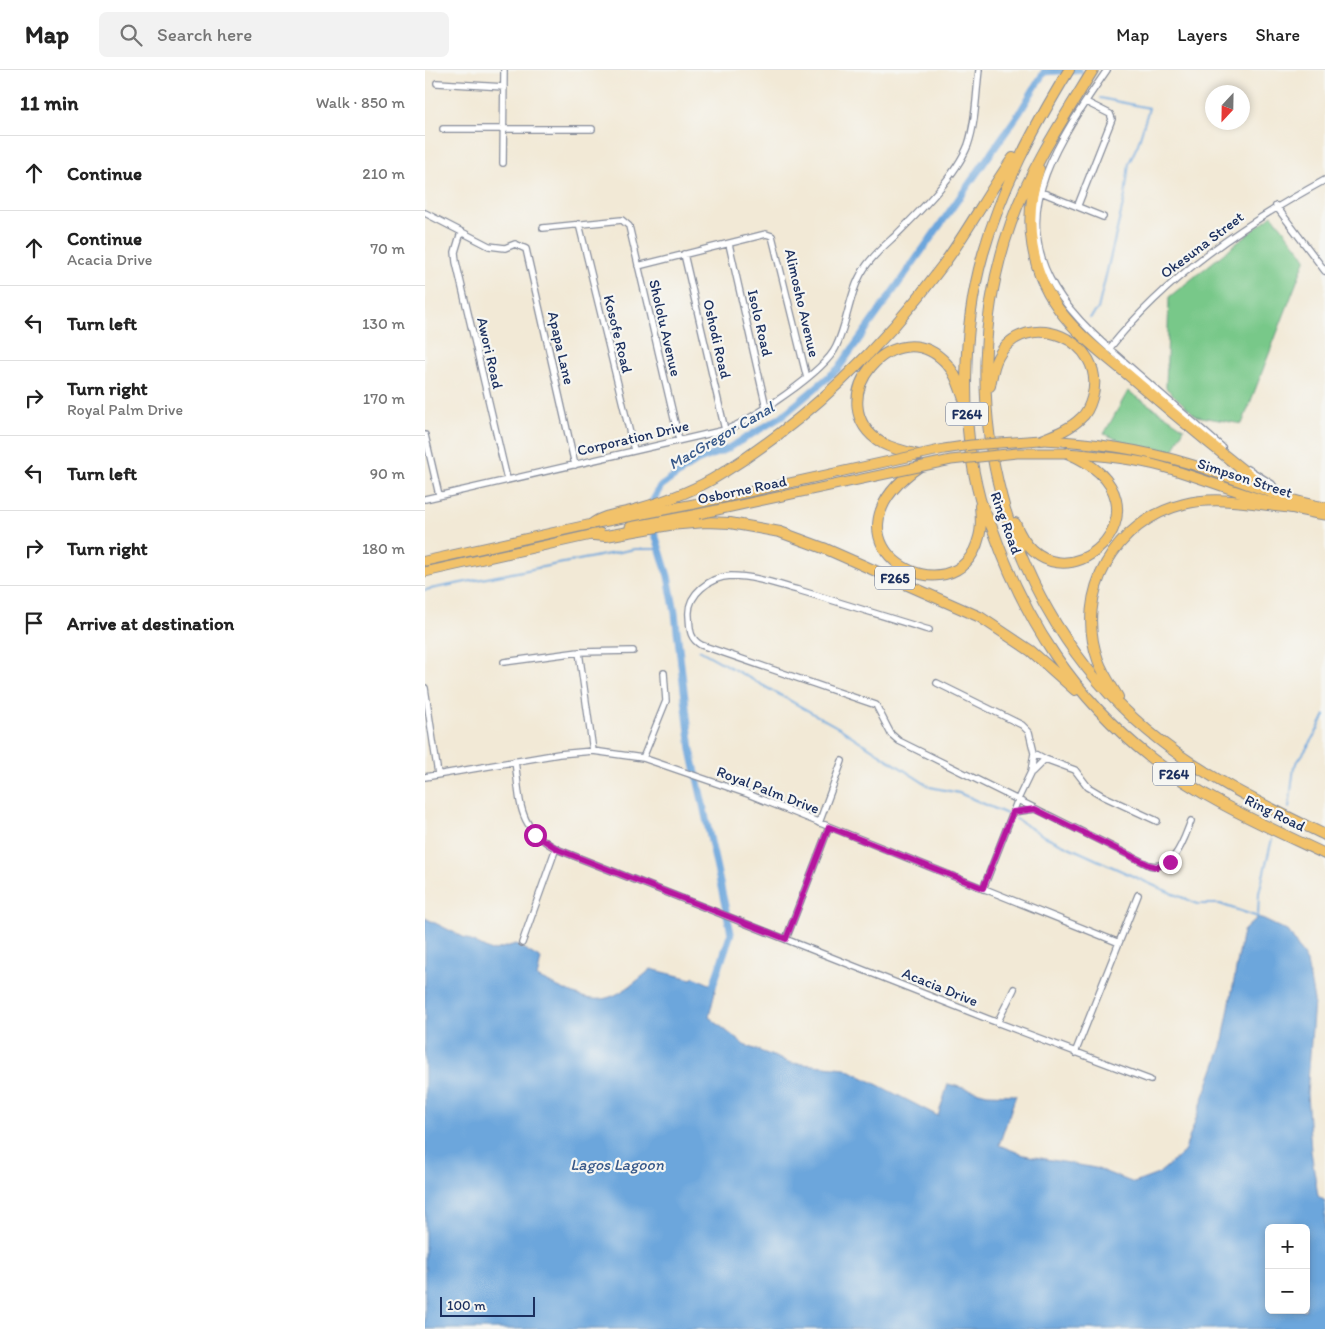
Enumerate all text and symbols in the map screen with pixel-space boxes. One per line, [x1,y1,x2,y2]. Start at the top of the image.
search box [99,12,449,57]
text: Map [25,20,69,49]
icon: search [117,21,145,49]
text: Search here [157,23,252,46]
text: Map [1116,24,1149,46]
text: Layers [1177,24,1227,46]
text: Share [1255,24,1300,46]
north arrow [1205,85,1250,130]
text: 11 min [20,90,78,115]
text: Walk · 850 m [316,93,405,112]
icon: ahead [20,159,48,187]
text: Continue [67,162,142,185]
text: 210 m [362,164,405,183]
street label: Okesuna Street [1157,208,1248,282]
text: Continue [67,227,142,250]
icon: ahead [20,234,48,262]
text: 70 m [370,239,405,258]
street label: Alimosho Avenue [781,247,823,359]
text: Acacia Drive [67,250,152,269]
street label: Shololu Avenue [645,278,685,378]
street label: Isolo Road [744,288,776,358]
street label: Kosofe Road [600,293,636,375]
street label: Oshodi Road [699,297,735,381]
icon: left [20,309,48,337]
street label: Apapa Lane [544,310,578,386]
text: Turn left [67,312,137,335]
text: 130 m [362,314,405,333]
street label: Awori Road [473,316,507,390]
text: Turn right [67,377,148,400]
icon: right [20,384,48,412]
text: 170 m [363,389,405,408]
water label: MacGregor Canal [665,397,779,473]
text: Royal Palm Drive [67,400,183,419]
road number: F264 [946,402,988,426]
street label: Corporation Drive [575,416,691,460]
street label: Simpson Street [1195,454,1295,502]
icon: left [20,459,48,487]
text: Turn left [67,462,137,485]
text: 90 m [370,464,405,483]
street label: Osborne Road [696,472,788,508]
street label: Ring Road [986,489,1026,557]
icon: right [20,534,48,562]
text: Turn right [67,537,148,560]
text: 180 m [362,539,405,558]
road number: F265 [875,566,915,590]
icon: arrive [20,609,48,637]
text: Arrive at destination [67,612,234,635]
street label: Royal Palm Drive [714,762,822,818]
road number: F264 [1153,762,1195,786]
street label: Ring Road [1242,791,1308,835]
route start [524,824,547,847]
route end [1159,851,1182,874]
street label: Acacia Drive [900,964,980,1010]
water label: Lagos Lagoon [570,1155,664,1174]
map controls [1265,1224,1310,1314]
button: + [1265,1224,1310,1269]
button: − [1265,1269,1310,1314]
scale bar [440,1294,535,1317]
text: 100 m [447,1297,486,1314]

